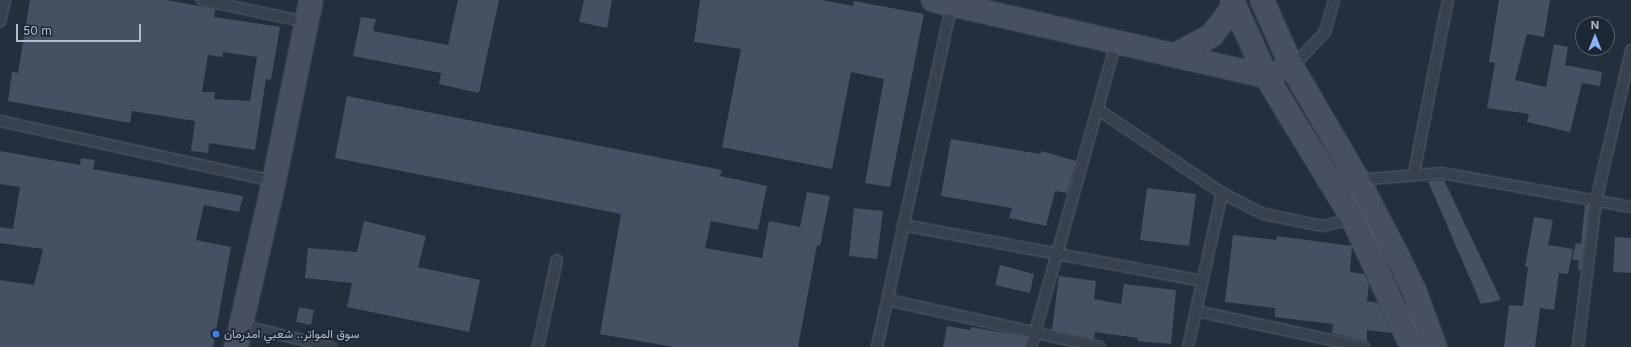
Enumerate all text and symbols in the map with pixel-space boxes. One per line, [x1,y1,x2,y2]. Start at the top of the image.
scale bar [18,16,143,42]
north arrow [1575,16,1615,56]
text: N [1591,18,1599,32]
text: 50 m [23,23,52,38]
place label: سوق المواتر.. شعبي امدرمان [224,327,359,341]
marker: سوق المواتر.. شعبي امدرمان [211,329,221,339]

